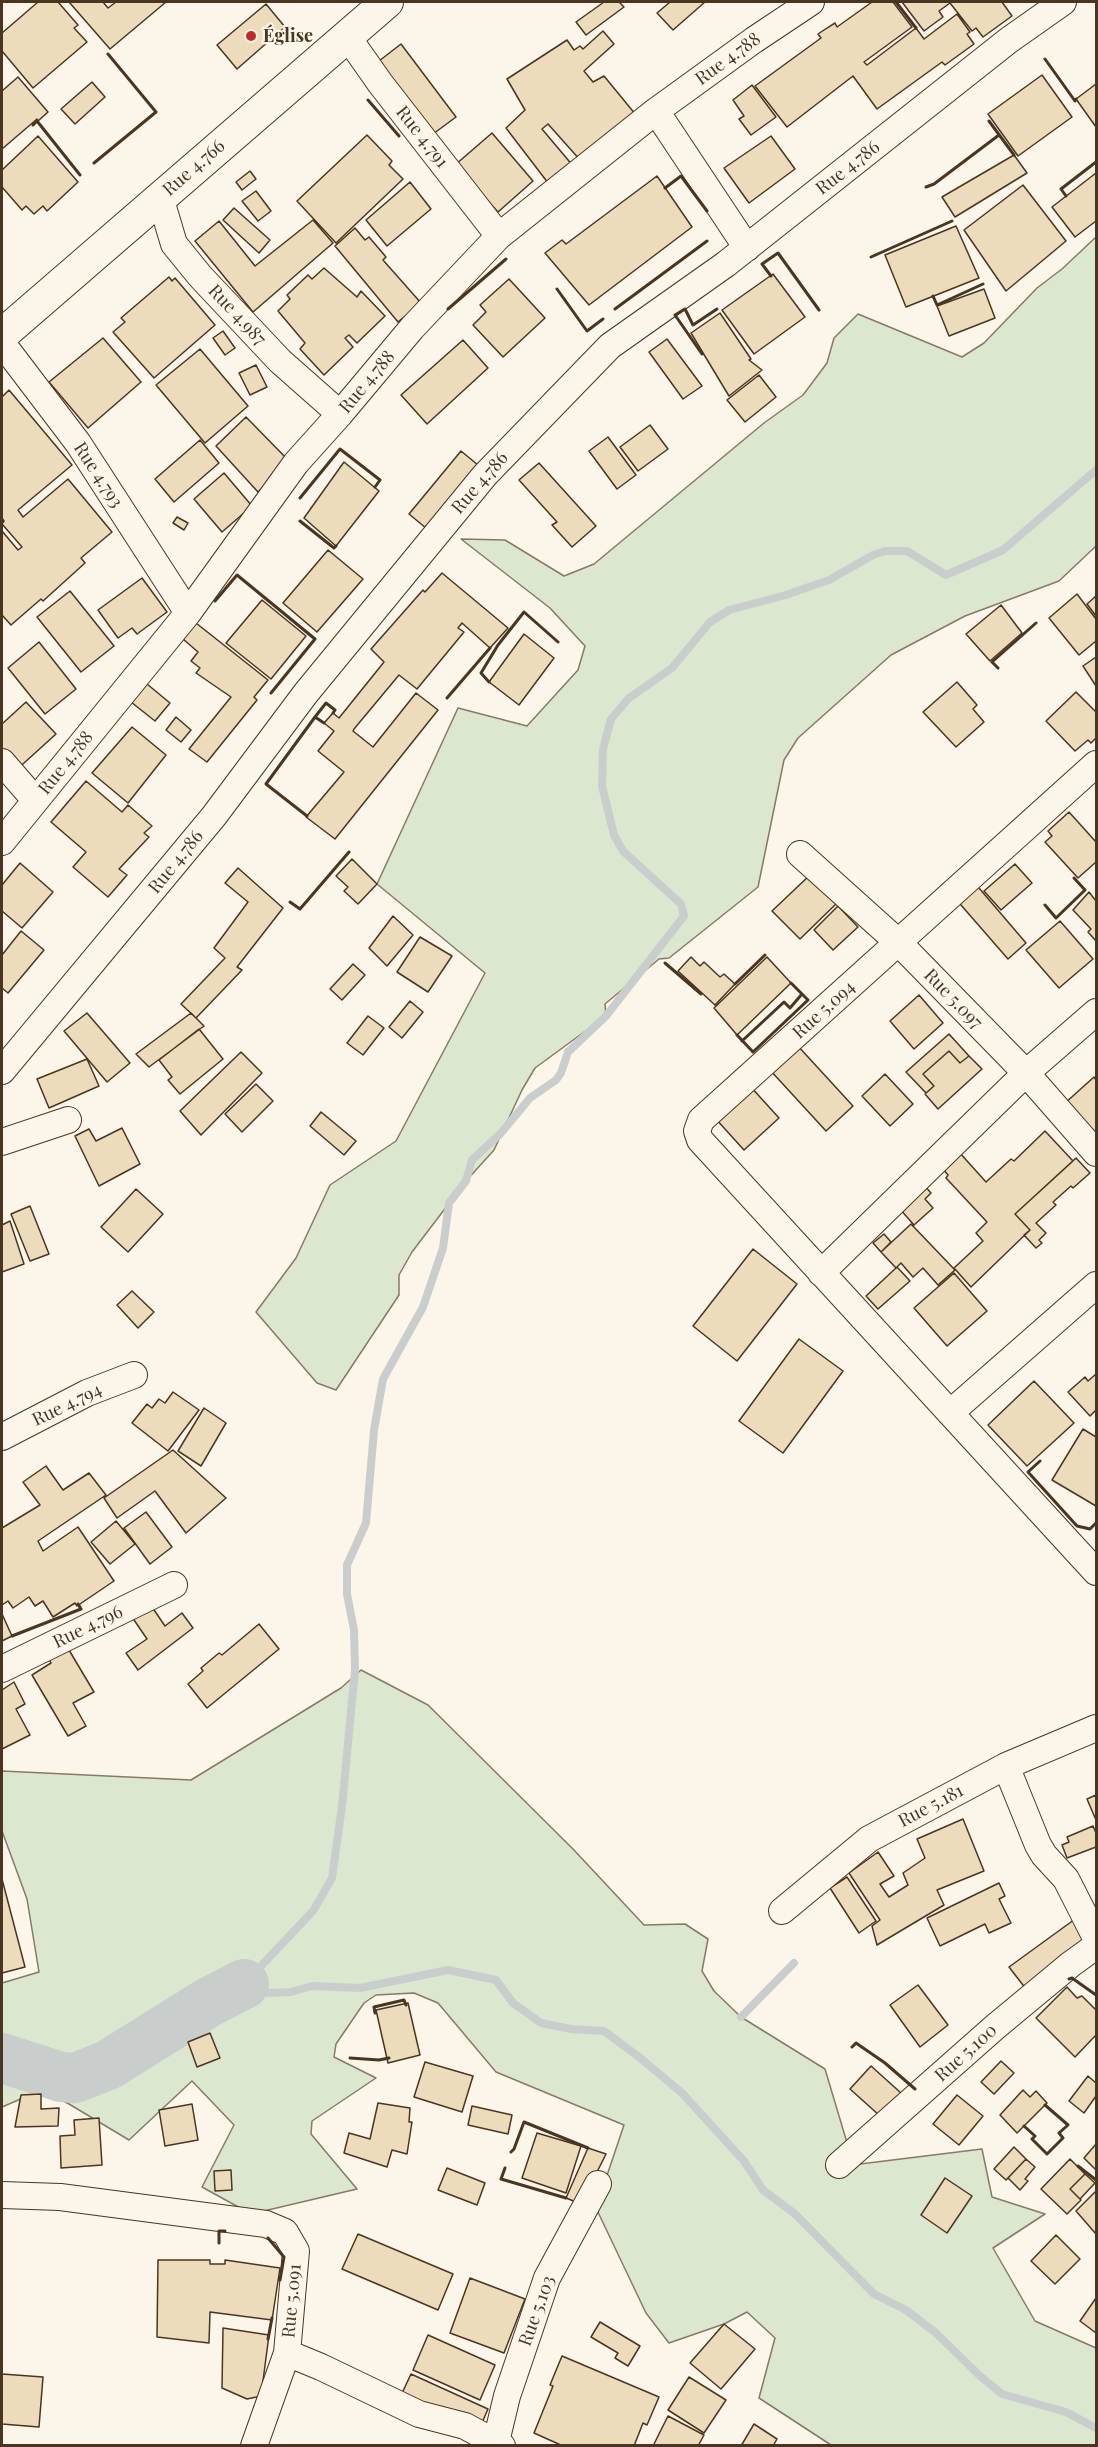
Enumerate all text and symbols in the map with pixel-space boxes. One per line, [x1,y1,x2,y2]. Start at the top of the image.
place label: Église [263,25,313,47]
street label: Rue 4.788 [691,28,765,90]
marker: Église [244,29,258,43]
street label: Rue 4.791 [391,102,453,172]
street label: Rue 4.766 [159,135,229,201]
street label: Rue 4.786 [812,136,884,200]
street label: Rue 4.987 [204,280,270,350]
street label: Rue 4.788 [335,346,399,418]
street label: Rue 4.793 [69,438,127,512]
street label: Rue 4.786 [447,448,513,518]
street label: Rue 4.788 [34,727,98,799]
street label: Rue 4.786 [144,826,208,898]
street label: Rue 5.097 [919,965,987,1033]
street label: Rue 5.094 [788,976,860,1044]
street label: Rue 4.794 [29,1379,105,1431]
street label: Rue 4.796 [50,1601,126,1653]
street label: Rue 5.181 [895,1780,967,1832]
street label: Rue 5.100 [931,2020,1001,2086]
street label: Rue 5.091 [278,2263,306,2339]
street label: Rue 5.103 [514,2273,560,2349]

